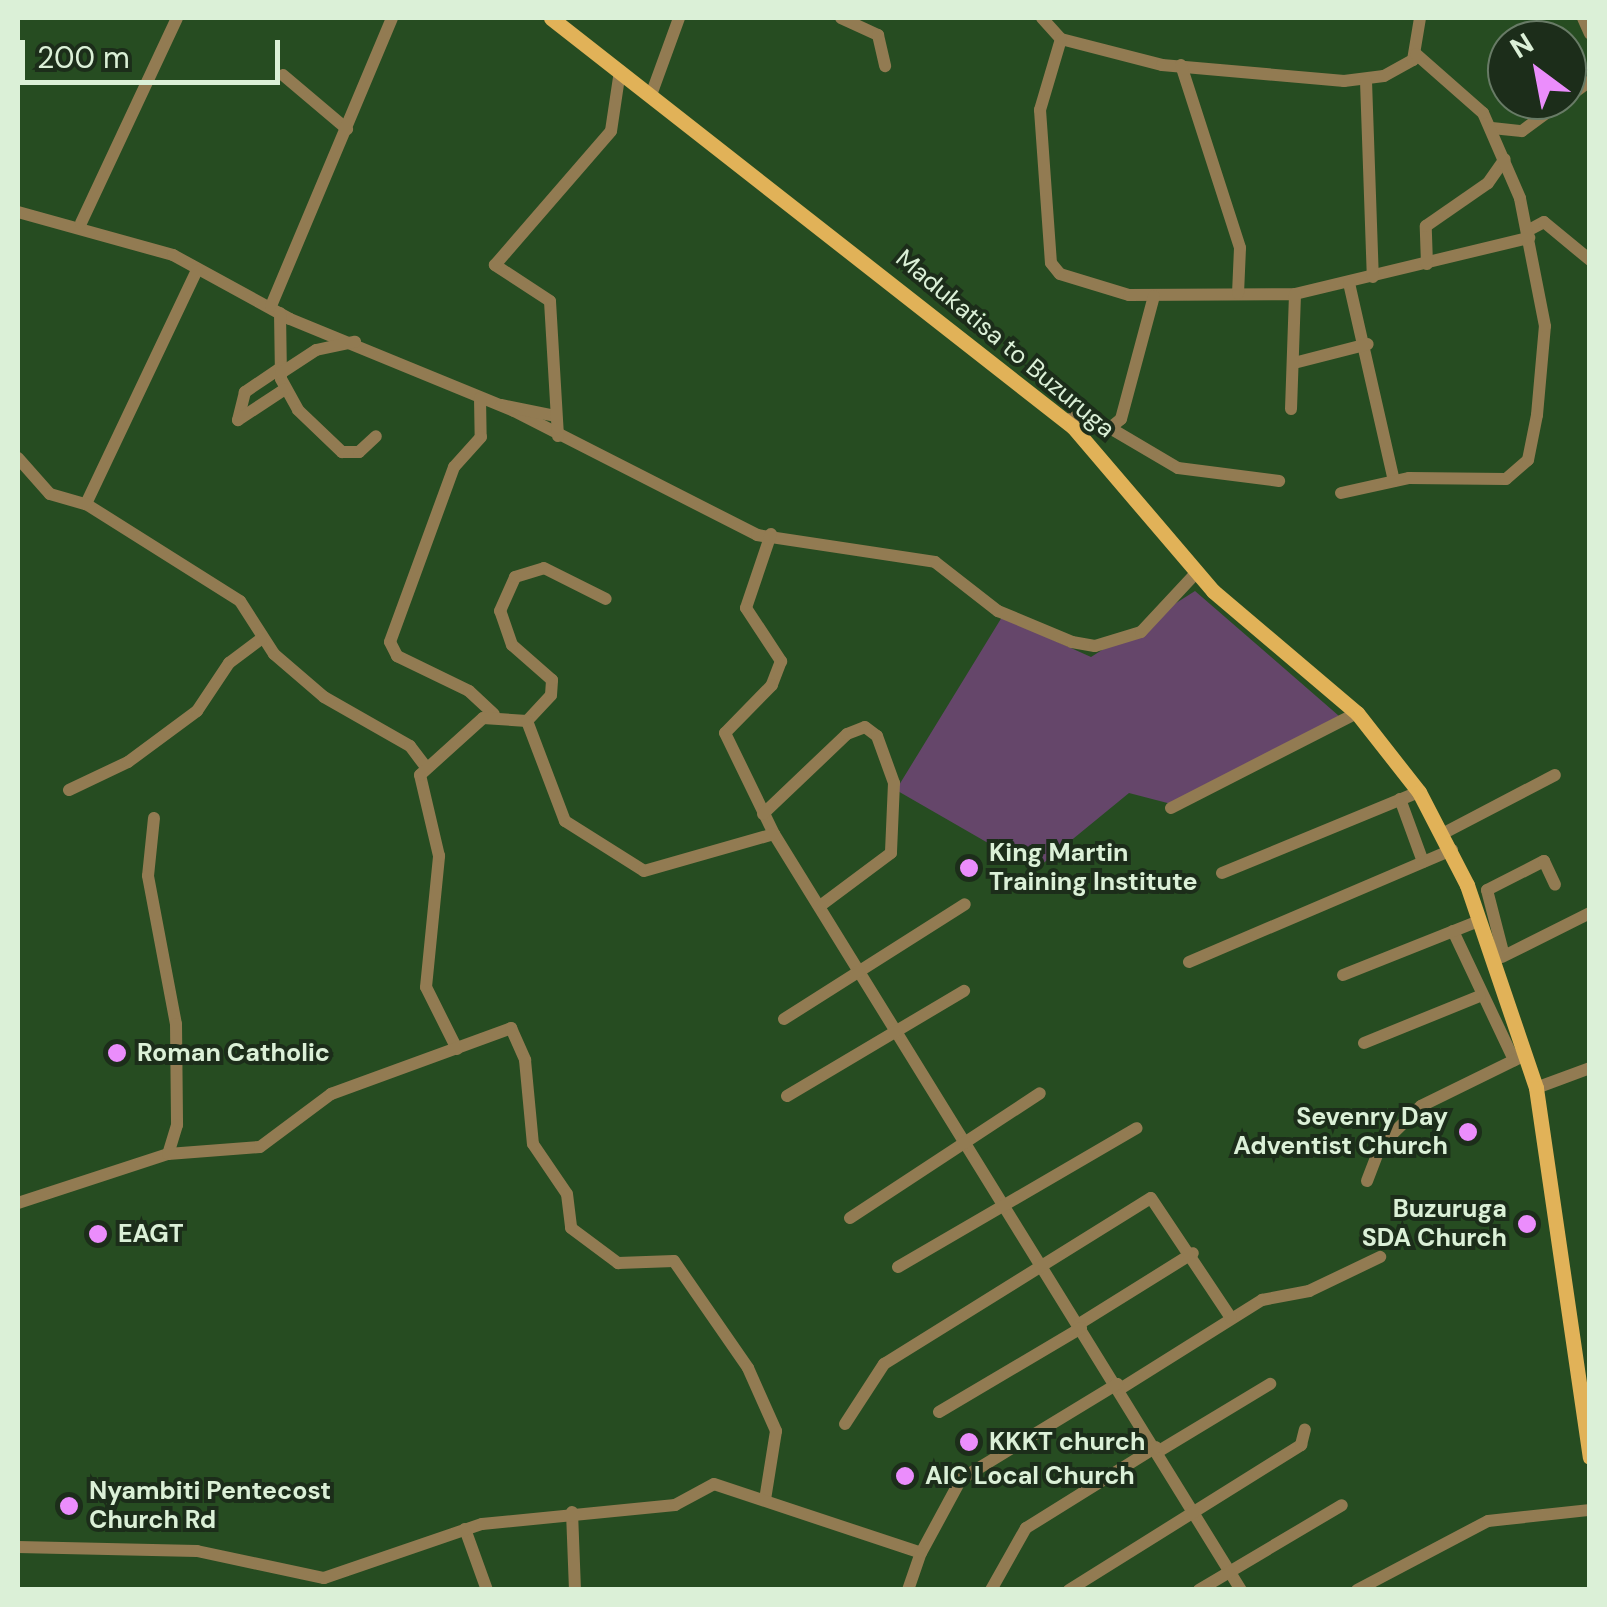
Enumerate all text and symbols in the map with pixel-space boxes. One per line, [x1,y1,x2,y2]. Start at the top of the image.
scale bar [25,20,285,82]
north arrow [1487,20,1587,120]
text: N [1503,25,1540,67]
text: 200 m [37,38,130,77]
street label: Madukatisa to Buzuruga [890,244,1120,444]
place label: King Martin Training Institute [989,839,1198,898]
marker: King Martin Training Institute [958,857,980,879]
place label: Roman Catholic [137,1038,330,1068]
marker: Roman Catholic [106,1042,128,1064]
place label: Sevenry Day Adventist Church [1233,1103,1448,1162]
marker: Sevenry Day Adventist Church [1457,1121,1479,1143]
place label: Buzuruga SDA Church [1362,1195,1507,1254]
marker: Buzuruga SDA Church [1516,1213,1538,1235]
place label: EAGT [118,1219,184,1249]
marker: EAGT [87,1223,109,1245]
place label: KKKT church [989,1427,1145,1457]
marker: KKKT church [958,1431,980,1453]
place label: AIC Local Church [925,1461,1135,1491]
marker: AIC Local Church [894,1465,916,1487]
place label: Nyambiti Pentecost Church Rd [89,1477,331,1536]
marker: Nyambiti Pentecost Church Rd [58,1495,80,1517]

